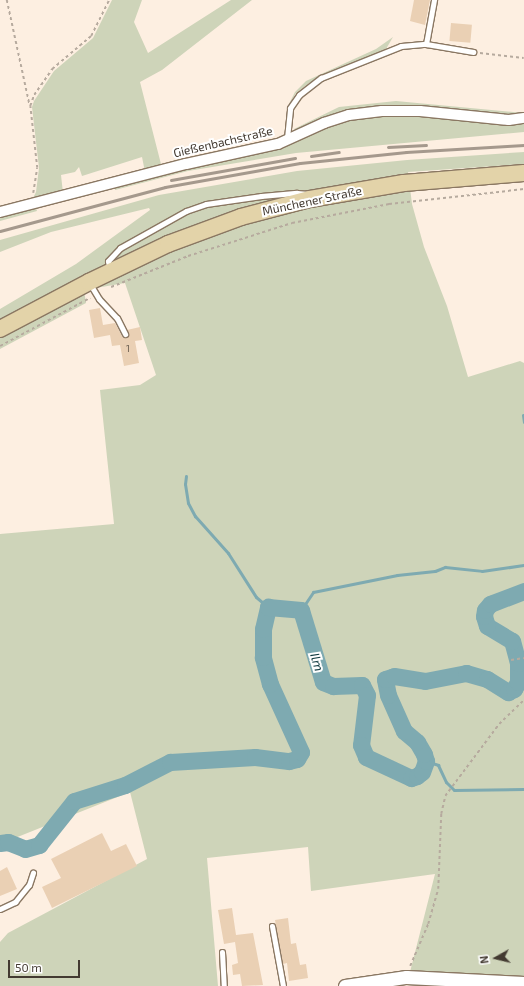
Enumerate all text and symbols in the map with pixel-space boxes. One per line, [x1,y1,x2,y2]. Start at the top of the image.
street label: Gießenbachstraße [172,124,274,160]
street label: Münchener Straße [261,183,363,219]
house number: 1 [126,343,130,355]
water label: Ilm [307,651,327,673]
north arrow [476,938,516,978]
scale bar [10,952,82,978]
text: N [477,955,491,965]
text: 50 m [15,960,42,974]

